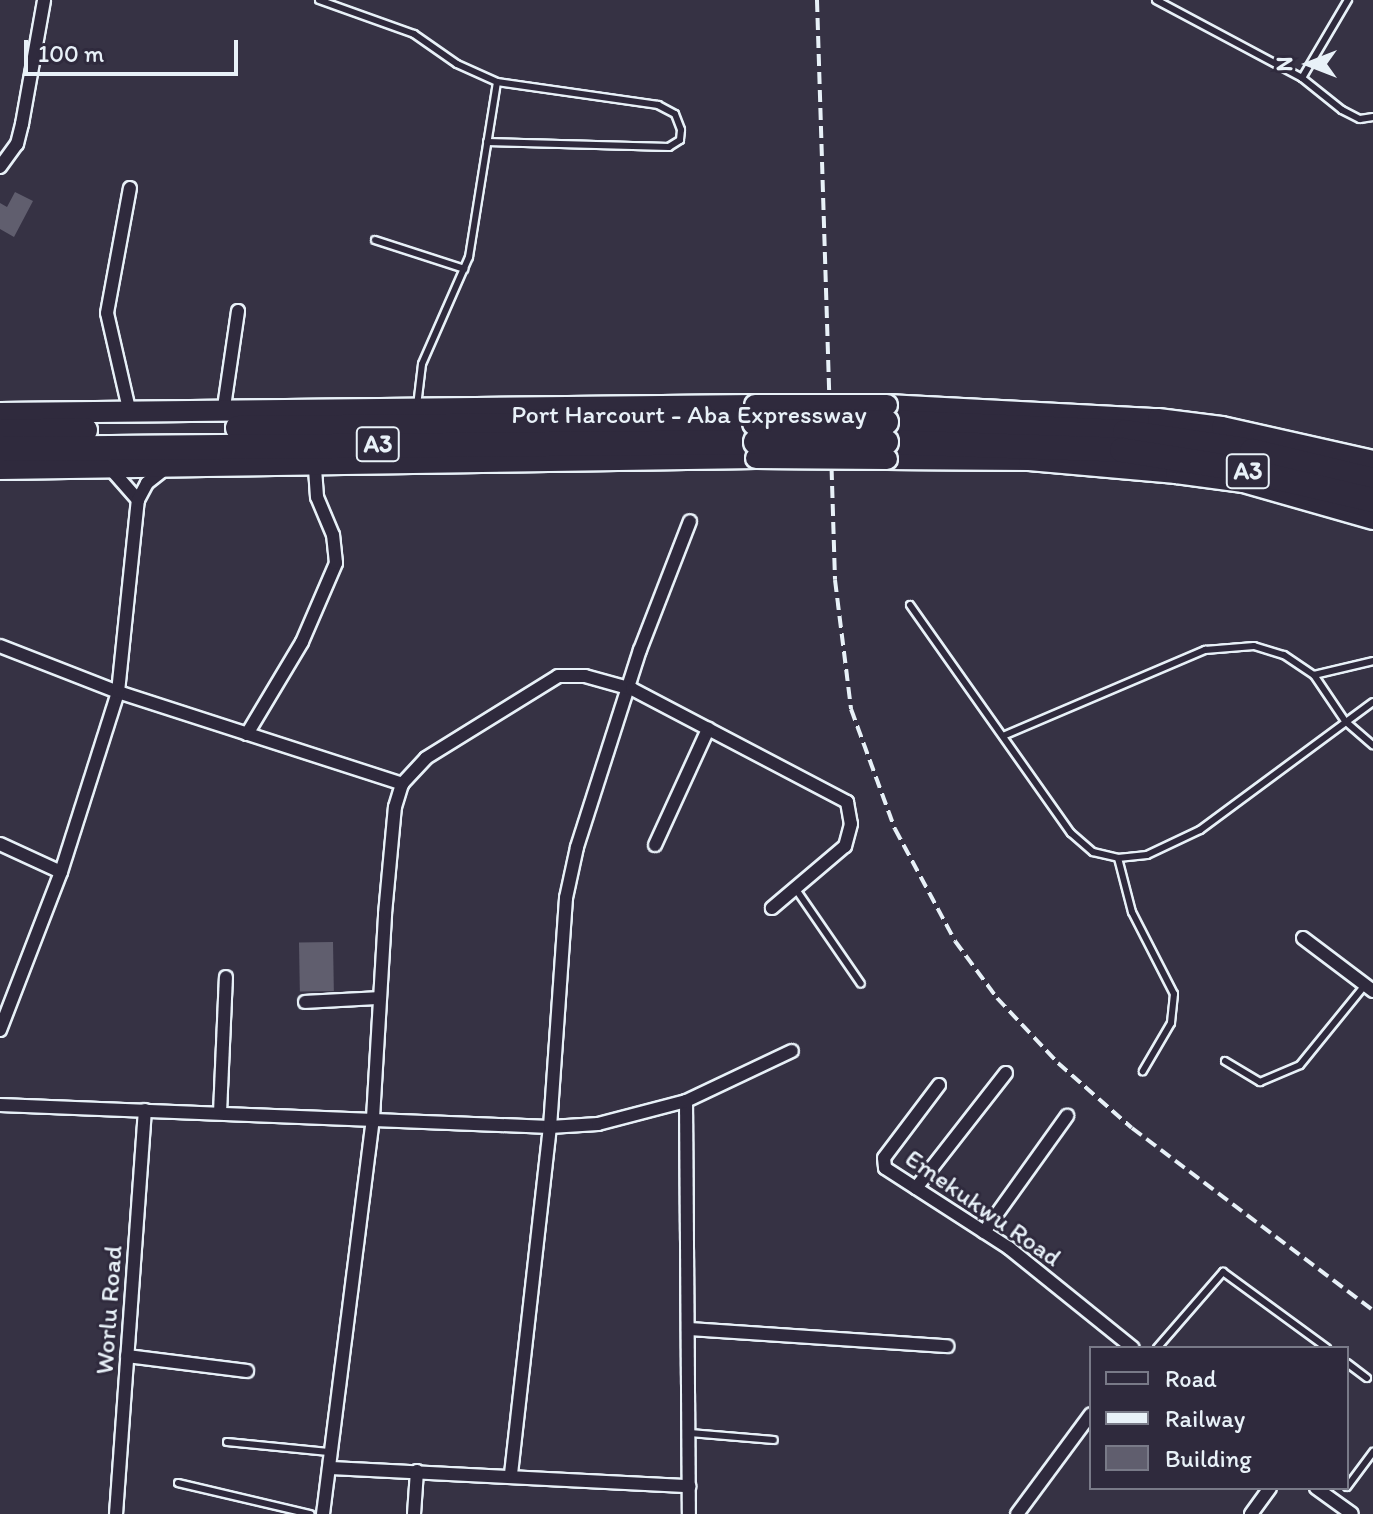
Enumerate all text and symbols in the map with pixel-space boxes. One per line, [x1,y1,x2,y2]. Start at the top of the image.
scale bar [28,24,242,74]
north arrow [1269,24,1349,104]
text: 100 m [38,39,104,68]
text: N [1271,57,1298,71]
street label: Port Harcourt - Aba Expressway [512,399,866,431]
road number: A3 [354,424,402,464]
road number: A3 [1224,451,1272,491]
street label: Emekukwu Road [899,1143,1067,1273]
street label: Worlu Road [89,1245,129,1375]
legend [1089,1346,1349,1490]
text: Road [1165,1364,1217,1393]
text: Railway [1165,1404,1245,1433]
text: Building [1165,1444,1252,1473]

